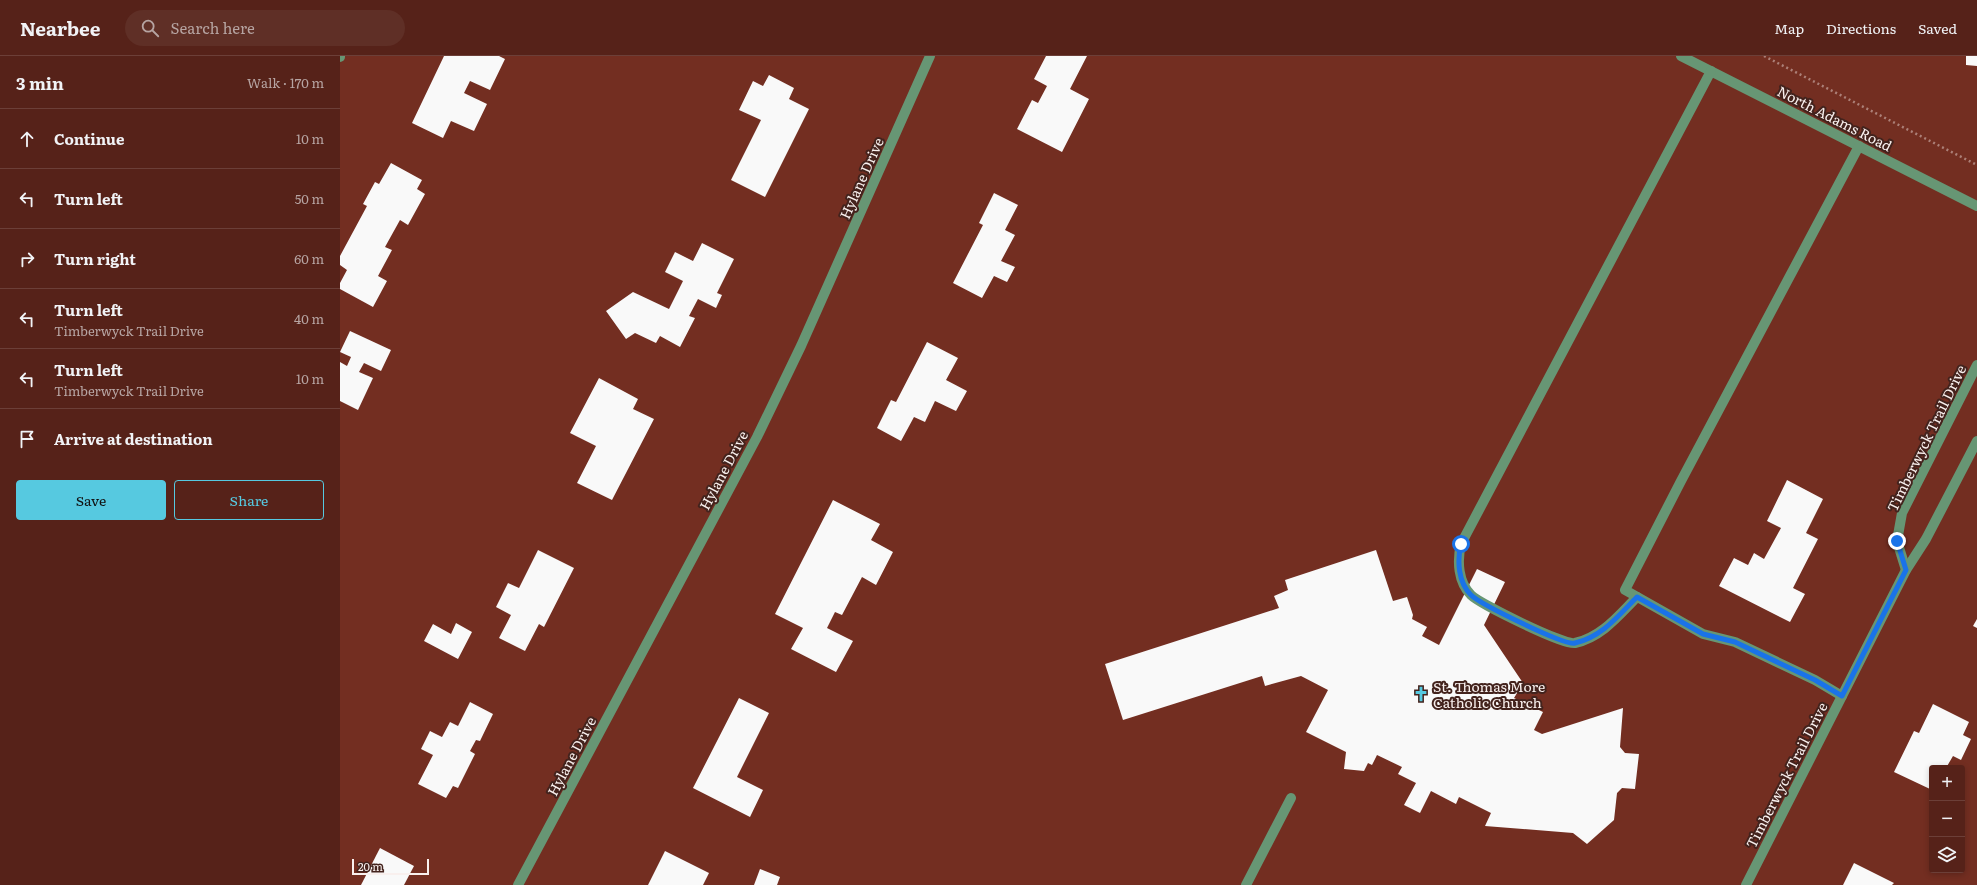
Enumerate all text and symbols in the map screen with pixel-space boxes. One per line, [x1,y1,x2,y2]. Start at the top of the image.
search box [125,10,405,46]
text: Nearbee [20,14,101,42]
text: Search here [171,16,255,39]
icon: search [139,17,161,39]
text: Map [1774,18,1804,38]
text: Directions [1826,18,1896,38]
text: Saved [1918,18,1957,38]
text: 3 min [16,70,64,95]
text: Walk · 170 m [247,73,324,92]
street label: North Adams Road [1774,80,1896,156]
text: Continue [54,127,124,150]
icon: ahead [16,128,38,150]
text: 10 m [296,129,324,148]
street label: Hylane Drive [834,134,888,222]
text: Turn left [54,187,123,210]
icon: left [16,188,38,210]
text: 50 m [295,189,324,208]
text: Turn right [54,247,136,270]
icon: right [16,248,38,270]
text: 60 m [294,249,324,268]
text: Turn left [54,298,123,321]
icon: left [16,308,38,330]
text: 40 m [294,309,324,328]
text: Timberwyck Trail Drive [54,321,204,340]
text: Turn left [54,358,123,381]
street label: Timberwyck Trail Drive [1882,361,1970,515]
icon: left [16,368,38,390]
text: 10 m [296,369,324,388]
text: Timberwyck Trail Drive [54,381,204,400]
text: Arrive at destination [54,427,213,450]
street label: Hylane Drive [694,427,752,513]
icon: arrive [16,428,38,450]
button: Save [16,480,166,520]
button: Share [174,480,324,520]
route end [1888,532,1906,550]
route start [1452,535,1470,553]
place label: St. Thomas More Catholic Church [1433,676,1545,712]
church icon: St. Thomas More Catholic Church [1412,685,1430,703]
street label: Timberwyck Trail Drive [1740,699,1832,851]
street label: Hylane Drive [542,713,600,799]
map controls [1929,765,1965,873]
button: + [1929,765,1965,801]
button: − [1929,801,1965,837]
button: layers [1929,837,1965,873]
scale bar [352,857,429,876]
text: 20 m [358,858,383,874]

